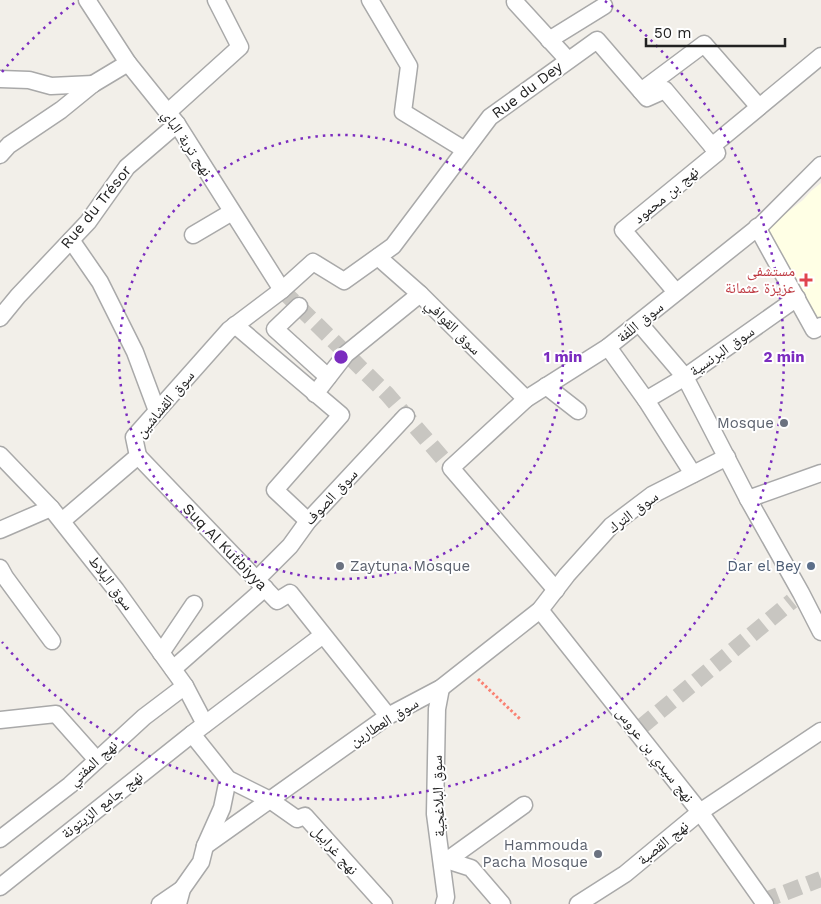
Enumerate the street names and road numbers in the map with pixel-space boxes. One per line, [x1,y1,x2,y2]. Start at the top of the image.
street label: Rue du Dey [488,58,566,122]
street label: نهج تربة الباي [156,106,216,181]
street label: Rue du Trésor [57,162,135,252]
street label: نهج بن محمود [630,163,703,228]
street label: سوق القوافي [419,295,485,361]
street label: سوق اللَفة [613,298,668,347]
street label: سوق البرنسية [686,322,759,381]
street label: سوق القشاشين [132,367,199,442]
street label: سوق الصوف [301,465,362,529]
street label: سوق الترك [604,487,662,538]
street label: Suq Al Kutbiyya [179,500,271,595]
street label: سوق البلاط [84,552,137,614]
street label: سوق العطارين [346,694,422,751]
street label: نهج سيدي بن عروس [610,704,698,808]
street label: نهج المفتي [65,736,123,792]
street label: سوق البلاغجية [428,755,449,837]
street label: نهج جامع الزيتونة [58,768,147,843]
street label: نهج القصبة [634,817,693,870]
street label: نهج غرابيل [307,821,362,879]

